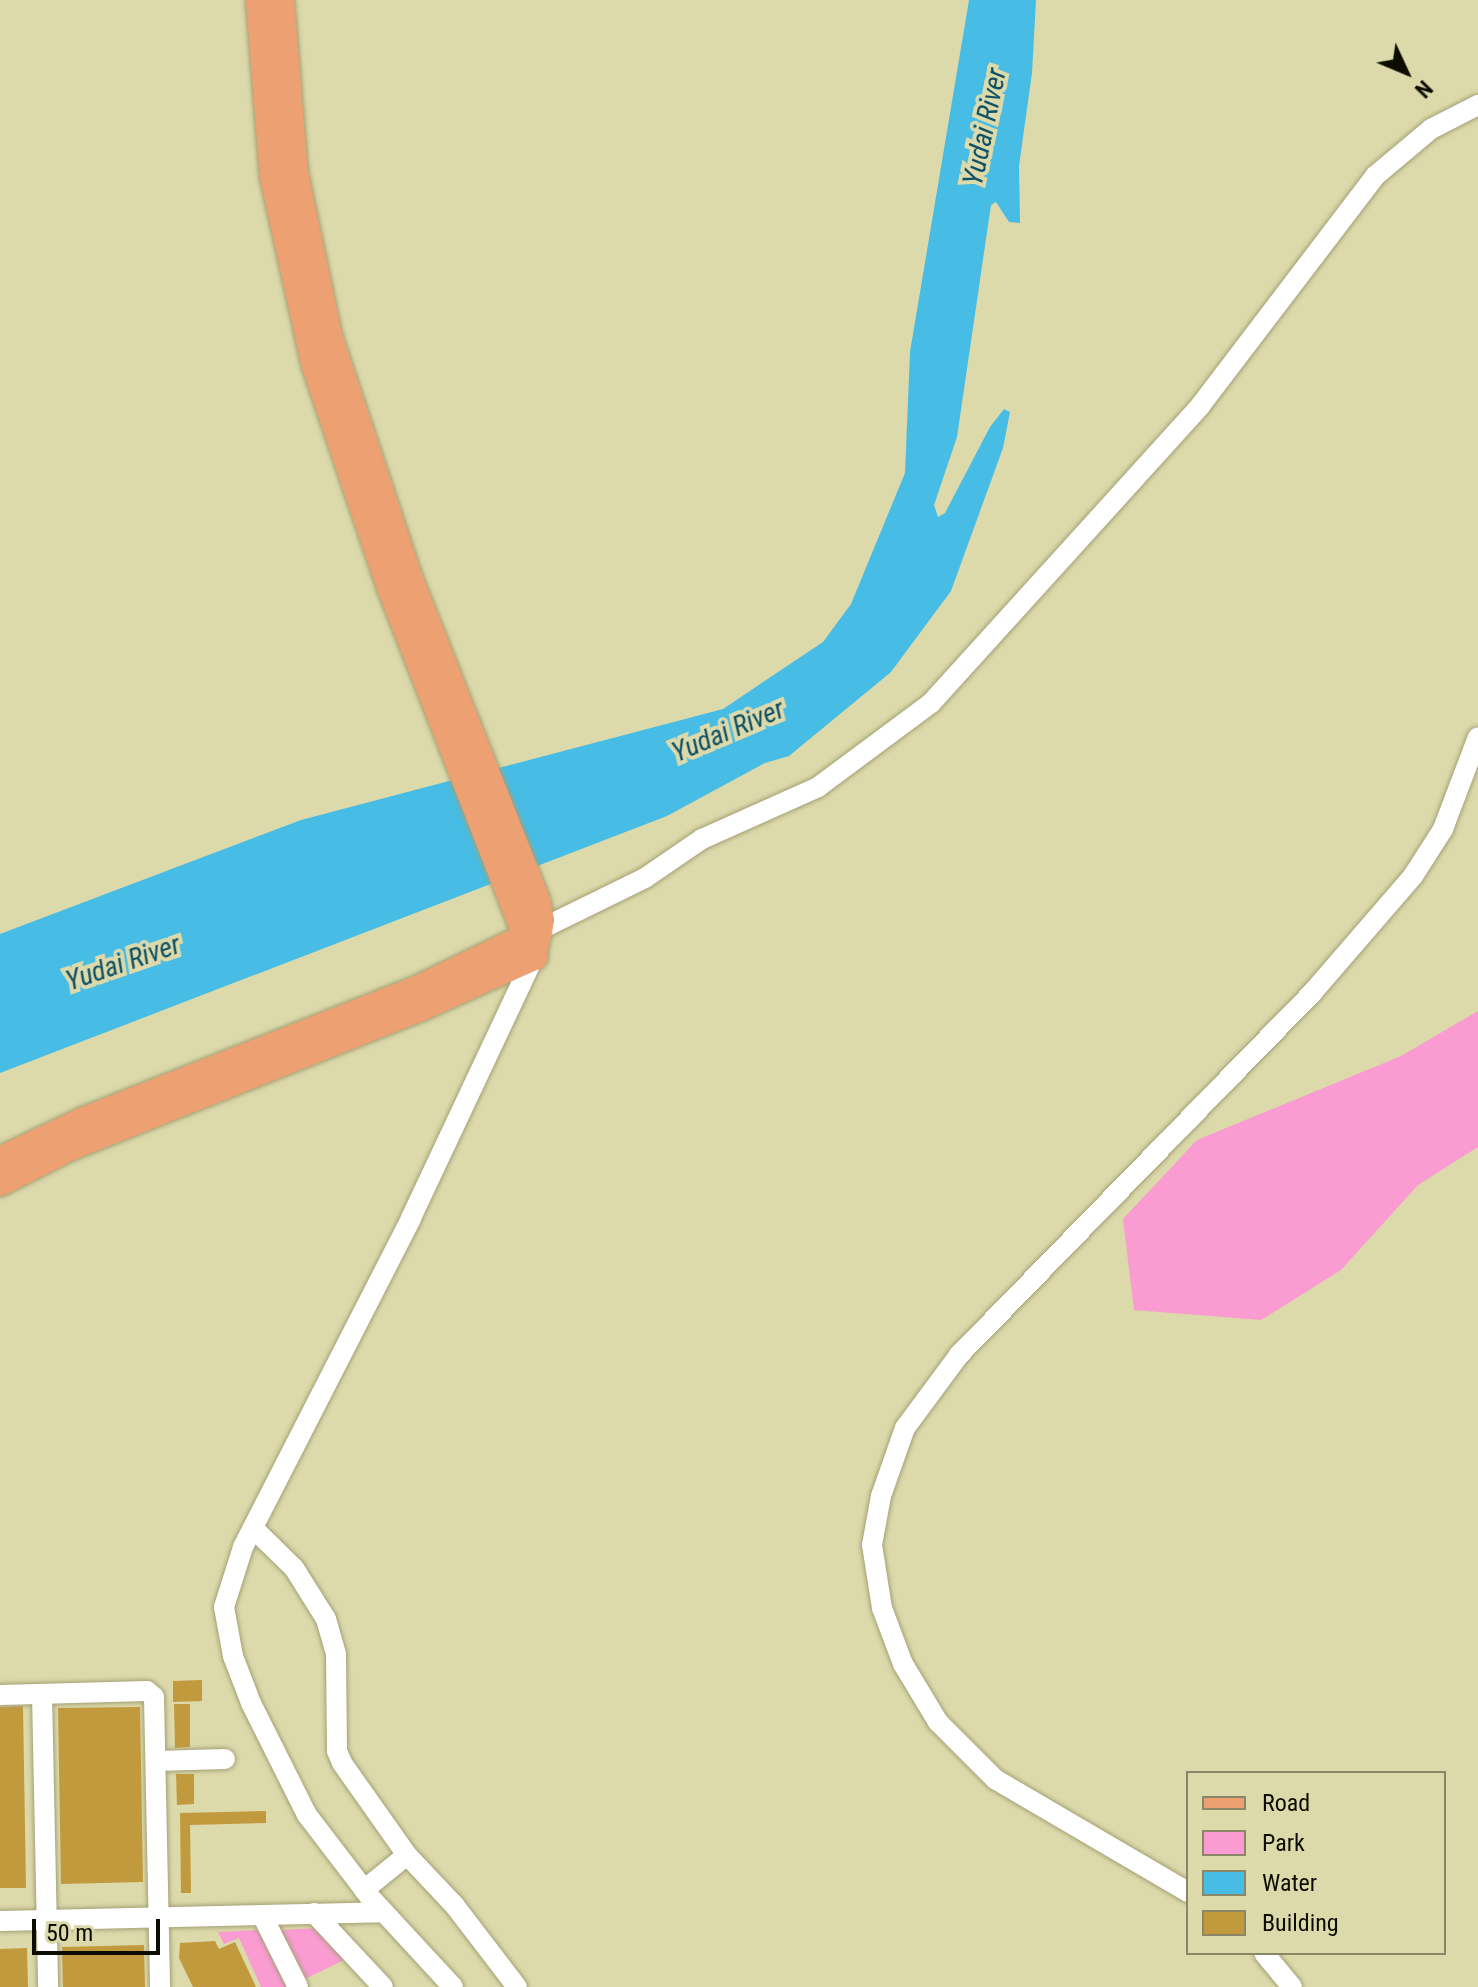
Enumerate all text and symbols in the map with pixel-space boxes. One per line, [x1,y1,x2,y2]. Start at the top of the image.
north arrow [1366,32,1446,112]
water label: Yudai River [956,65,1014,189]
text: N [1410,75,1437,103]
water label: Yudai River [667,692,789,770]
water label: Yudai River [61,928,185,998]
legend [1186,1771,1446,1955]
text: Road [1262,1789,1310,1817]
text: Park [1262,1829,1305,1857]
text: Water [1262,1869,1317,1897]
scale bar [36,1903,164,1953]
text: Building [1262,1909,1339,1937]
text: 50 m [46,1919,93,1947]

